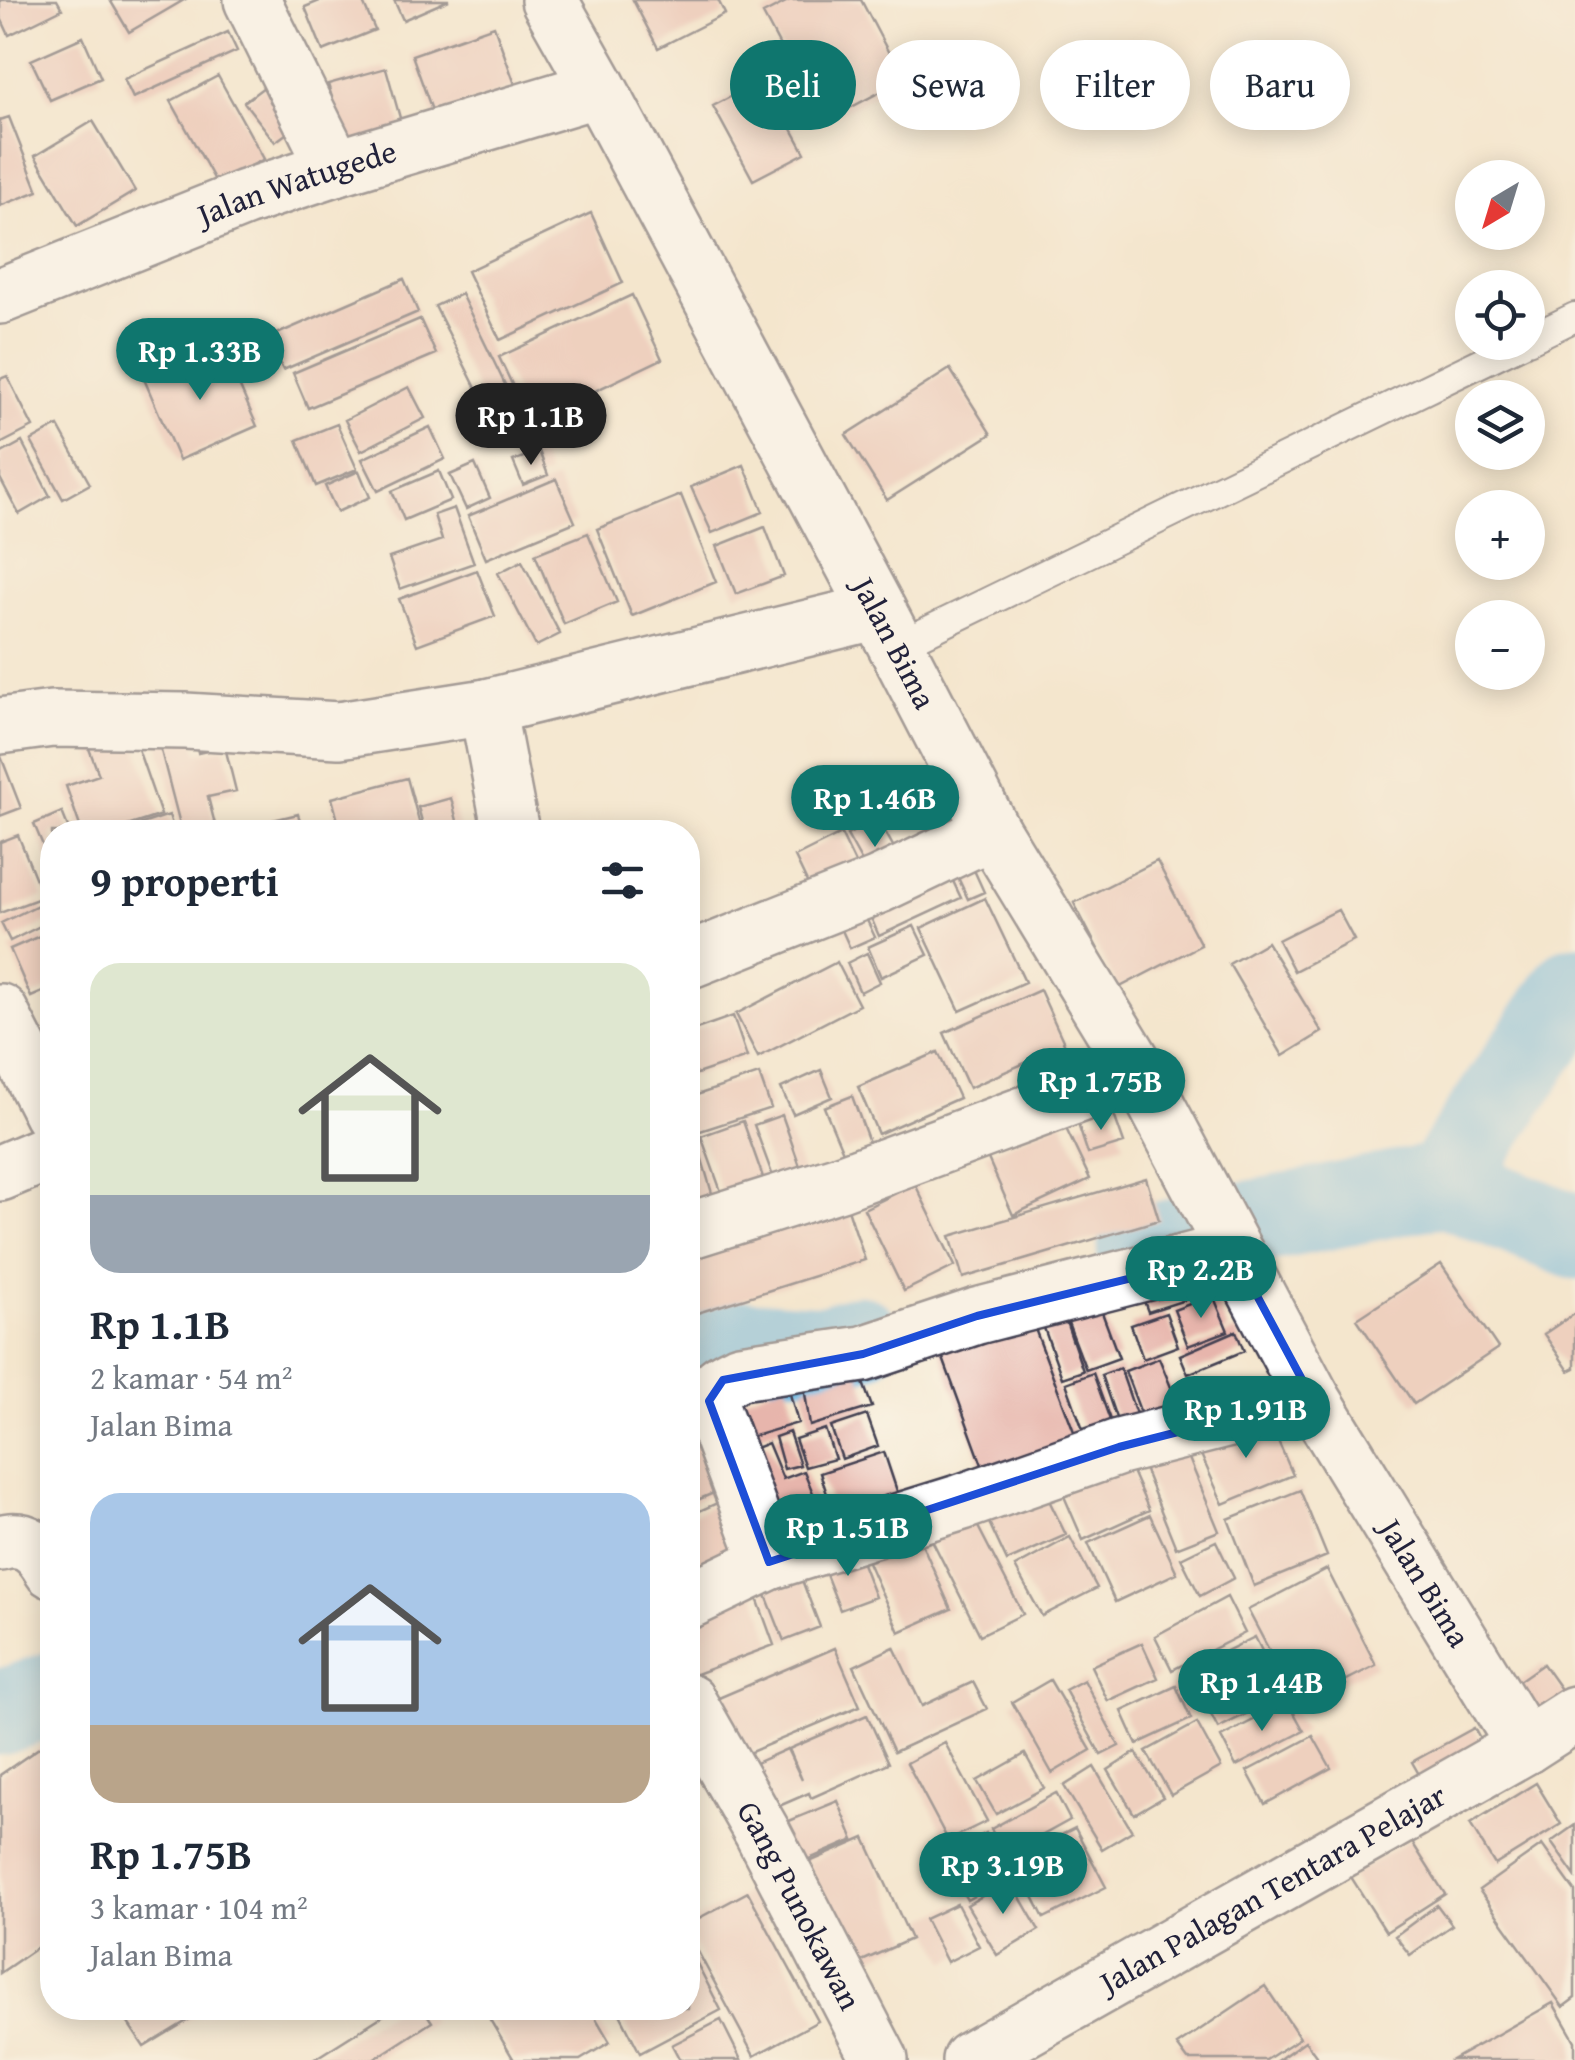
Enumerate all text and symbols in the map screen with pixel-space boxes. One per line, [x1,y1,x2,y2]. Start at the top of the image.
chip: Beli [730,40,856,130]
chip: Sewa [876,40,1020,130]
chip: Filter [1040,40,1190,130]
chip: Baru [1210,40,1350,130]
street label: Jalan Watugede [187,127,402,239]
north arrow [1455,160,1545,250]
map controls [1455,160,1545,690]
button: locate [1455,270,1545,360]
pin: Rp 1.33B [97,318,303,403]
text: Rp 1.33B [138,327,262,374]
button: layers [1455,380,1545,470]
pin: Rp 1.1B [439,383,623,468]
text: Rp 1.1B [477,392,585,439]
button: + [1455,490,1545,580]
street label: Jalan Bima [839,565,949,717]
button: − [1455,600,1545,690]
pin: Rp 1.46B [772,765,978,850]
text: Rp 1.46B [813,774,937,821]
text: 9 properti [90,850,279,911]
icon: filters [595,853,650,908]
icon: home [280,1028,460,1208]
pin: Rp 1.75B [998,1048,1204,1133]
text: Rp 1.75B [1039,1057,1163,1104]
pin: Rp 2.2B [1109,1236,1293,1321]
text: Rp 2.2B [1147,1245,1255,1292]
text: Rp 1.1B [90,1293,231,1354]
text: 2 kamar · 54 m² [90,1354,292,1401]
pin: Rp 1.91B [1143,1376,1349,1461]
text: Rp 1.91B [1184,1385,1308,1432]
text: Jalan Bima [90,1401,233,1448]
pin: Rp 1.51B [745,1494,951,1579]
text: Rp 1.51B [786,1503,910,1550]
street label: Jalan Bima [1366,1506,1483,1656]
icon: home [280,1558,460,1738]
pin: Rp 1.44B [1159,1649,1365,1734]
text: Rp 1.44B [1200,1658,1324,1705]
street label: Jalan Palagan Tentara Pelajar [1087,1771,1454,2007]
street label: Gang Punokawan [726,1792,874,2018]
text: Rp 1.75B [90,1823,252,1884]
pin: Rp 3.19B [900,1832,1106,1917]
text: Rp 3.19B [941,1841,1065,1888]
text: 3 kamar · 104 m² [90,1884,308,1931]
text: Jalan Bima [90,1931,233,1978]

